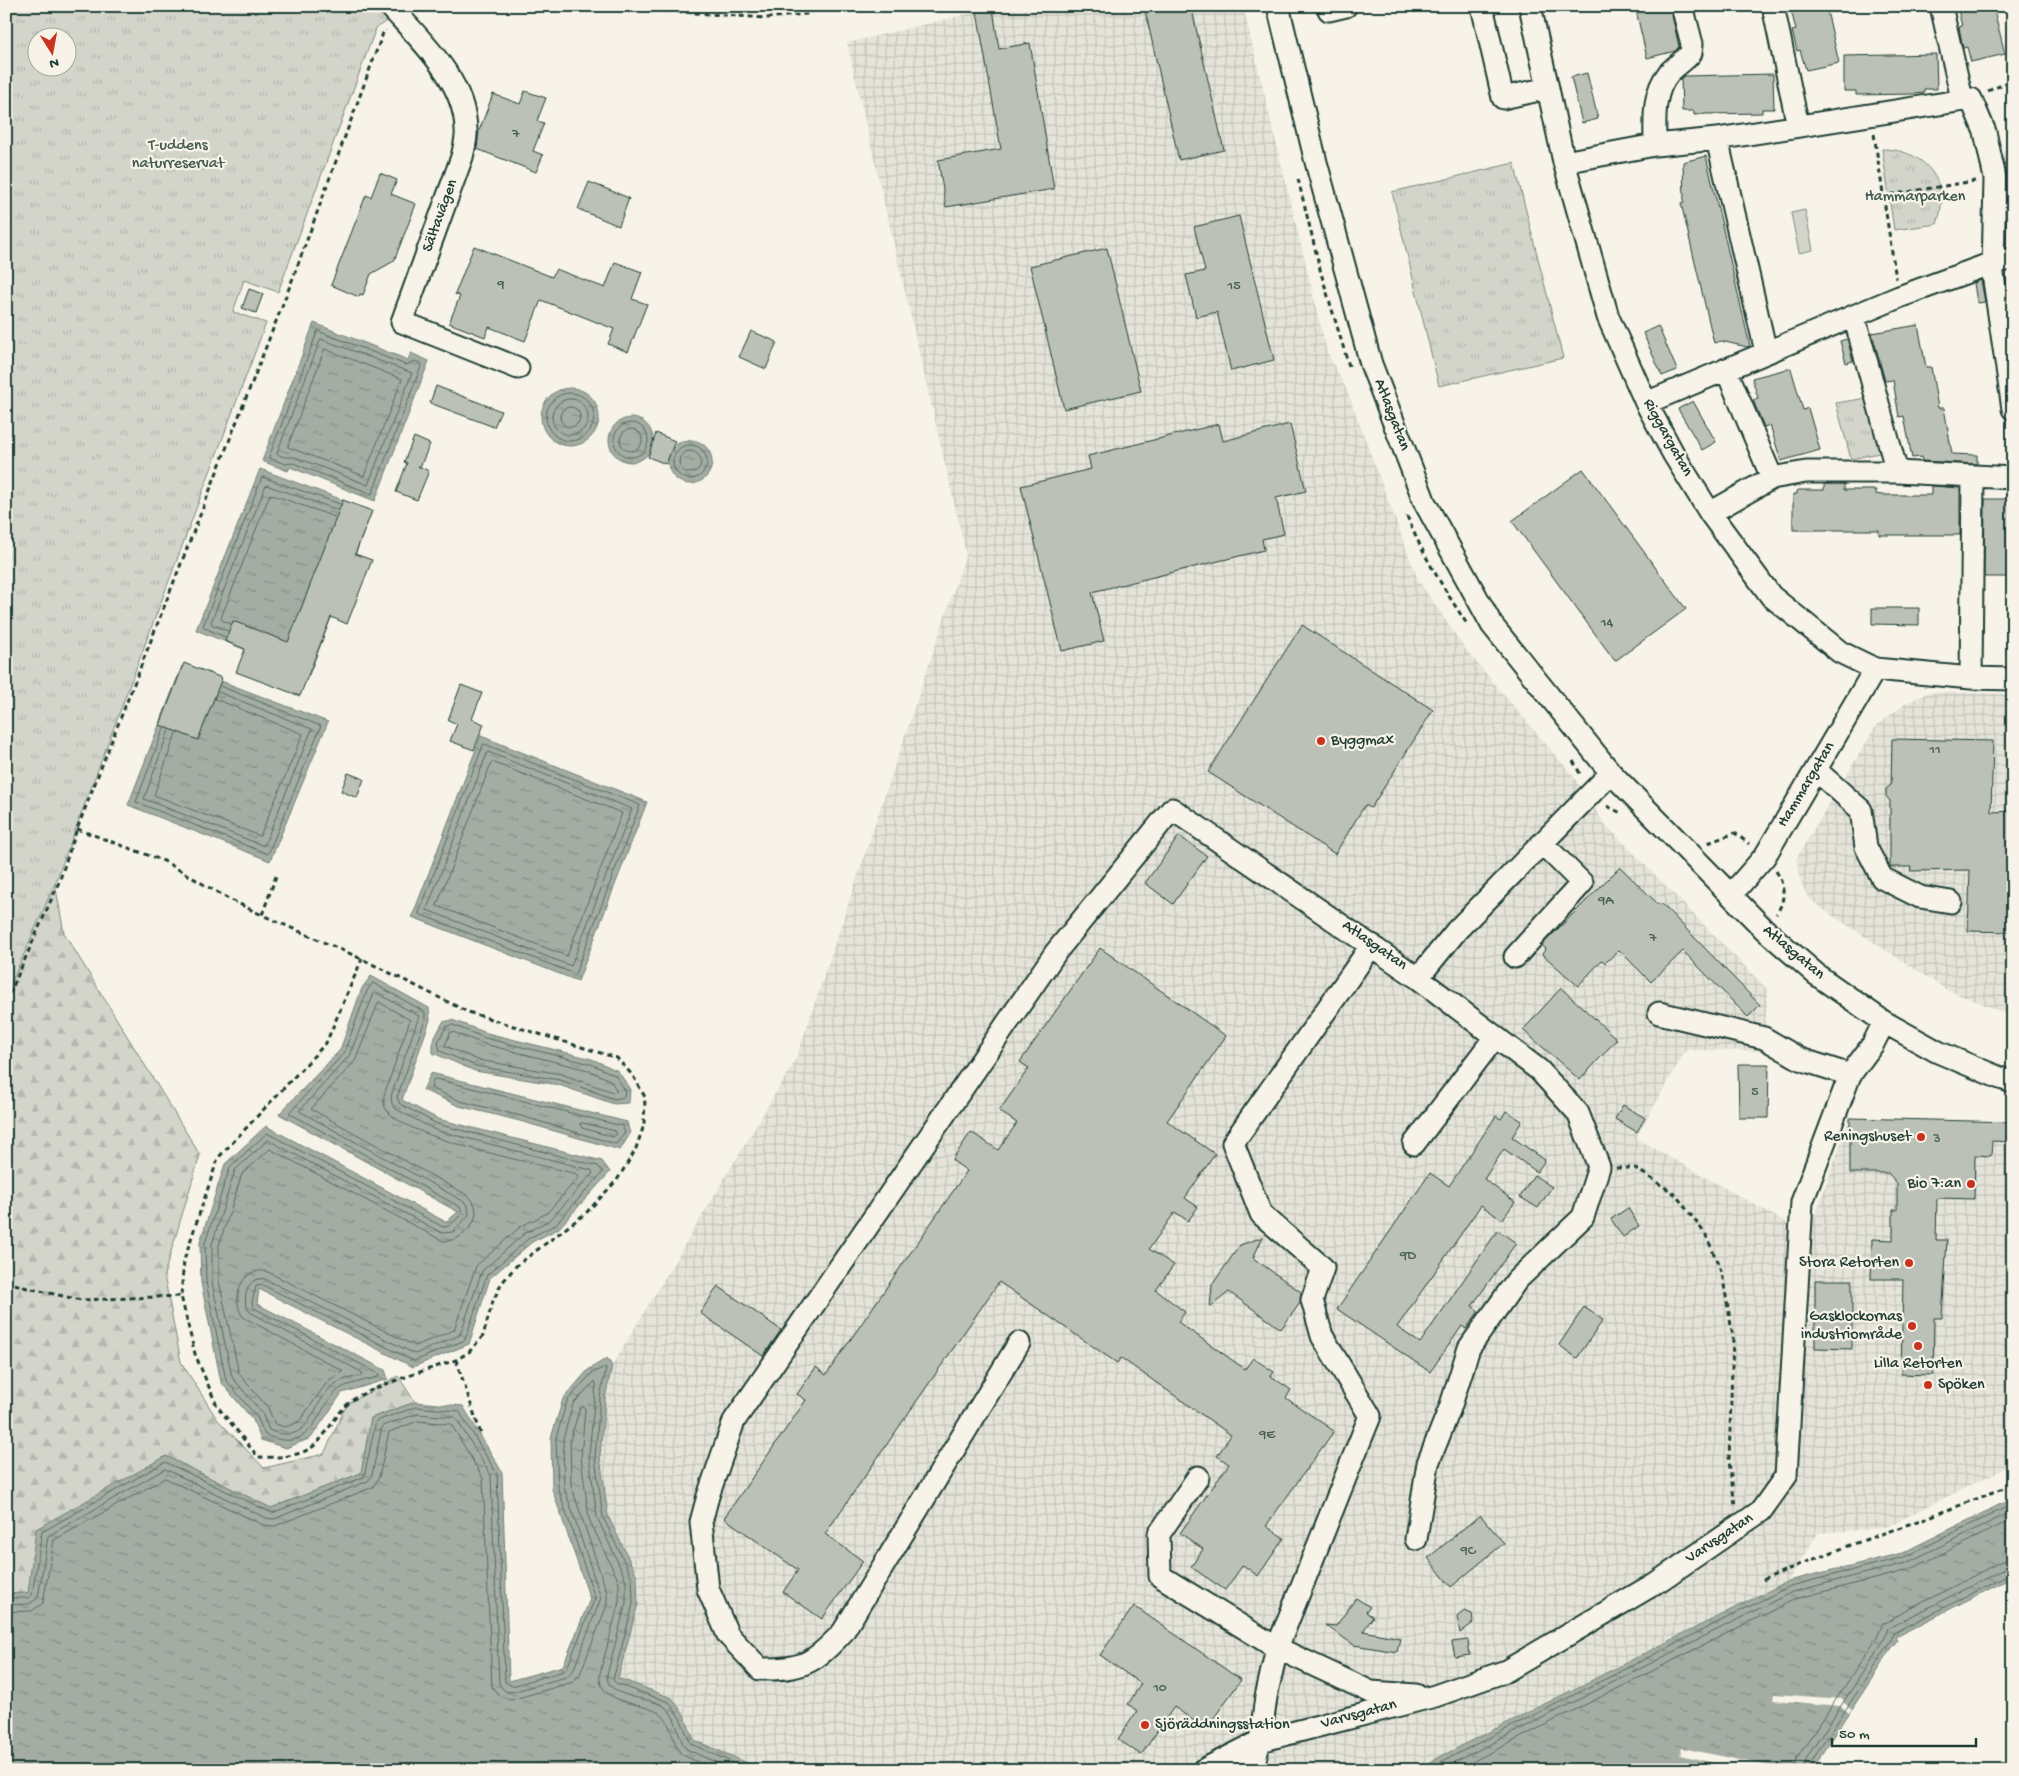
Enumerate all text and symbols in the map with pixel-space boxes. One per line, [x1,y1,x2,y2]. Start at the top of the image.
north arrow [28,28,78,78]
text: N [48,53,60,72]
house number: 7 [511,126,520,143]
park label: T-uddens naturreservat [132,137,226,174]
street label: Sältavägen [419,177,463,255]
park label: Hammarparken [1865,188,1966,207]
house number: 9 [496,277,505,294]
house number: 15 [1226,278,1241,295]
street label: Atlasgatan [1369,376,1413,454]
street label: Riggargatan [1638,396,1696,480]
house number: 14 [1600,615,1614,632]
place label: Byggmax [1330,732,1395,751]
marker: Byggmax [1315,735,1327,747]
street label: Hammargatan [1774,739,1840,831]
house number: 11 [1928,742,1941,759]
house number: 9A [1597,893,1614,910]
street label: Atlasgatan [1338,917,1411,976]
street label: Atlasgatan [1758,922,1828,985]
house number: 7 [1648,930,1657,947]
house number: 5 [1751,1084,1759,1101]
place label: Reningshuset [1824,1128,1912,1147]
marker: Reningshuset [1915,1131,1927,1143]
house number: 3 [1932,1131,1941,1148]
place label: Bio 7:an [1906,1175,1961,1194]
marker: Bio 7:an [1965,1178,1977,1190]
house number: 9D [1399,1248,1417,1265]
place label: Stora Retorten [1799,1254,1899,1273]
marker: Stora Retorten [1903,1257,1915,1269]
place label: Gasklockornas industriområde [1801,1308,1903,1345]
marker: Gasklockornas industriområde [1906,1320,1918,1332]
marker: Lilla Retorten [1912,1340,1924,1352]
place label: Lilla Retorten [1874,1355,1963,1374]
place label: Spöken [1938,1376,1985,1395]
marker: Spöken [1922,1379,1934,1391]
house number: 9E [1258,1427,1276,1444]
street label: Varvsgatan [1682,1509,1758,1569]
house number: 9C [1460,1543,1477,1560]
house number: 10 [1152,1680,1167,1697]
street label: Varvsgatan [1318,1696,1399,1734]
place label: Sjöräddningsstation [1155,1716,1290,1735]
scale bar [1832,1716,1975,1748]
marker: Sjöräddningsstation [1139,1719,1151,1731]
text: 50 m [1839,1726,1870,1744]

